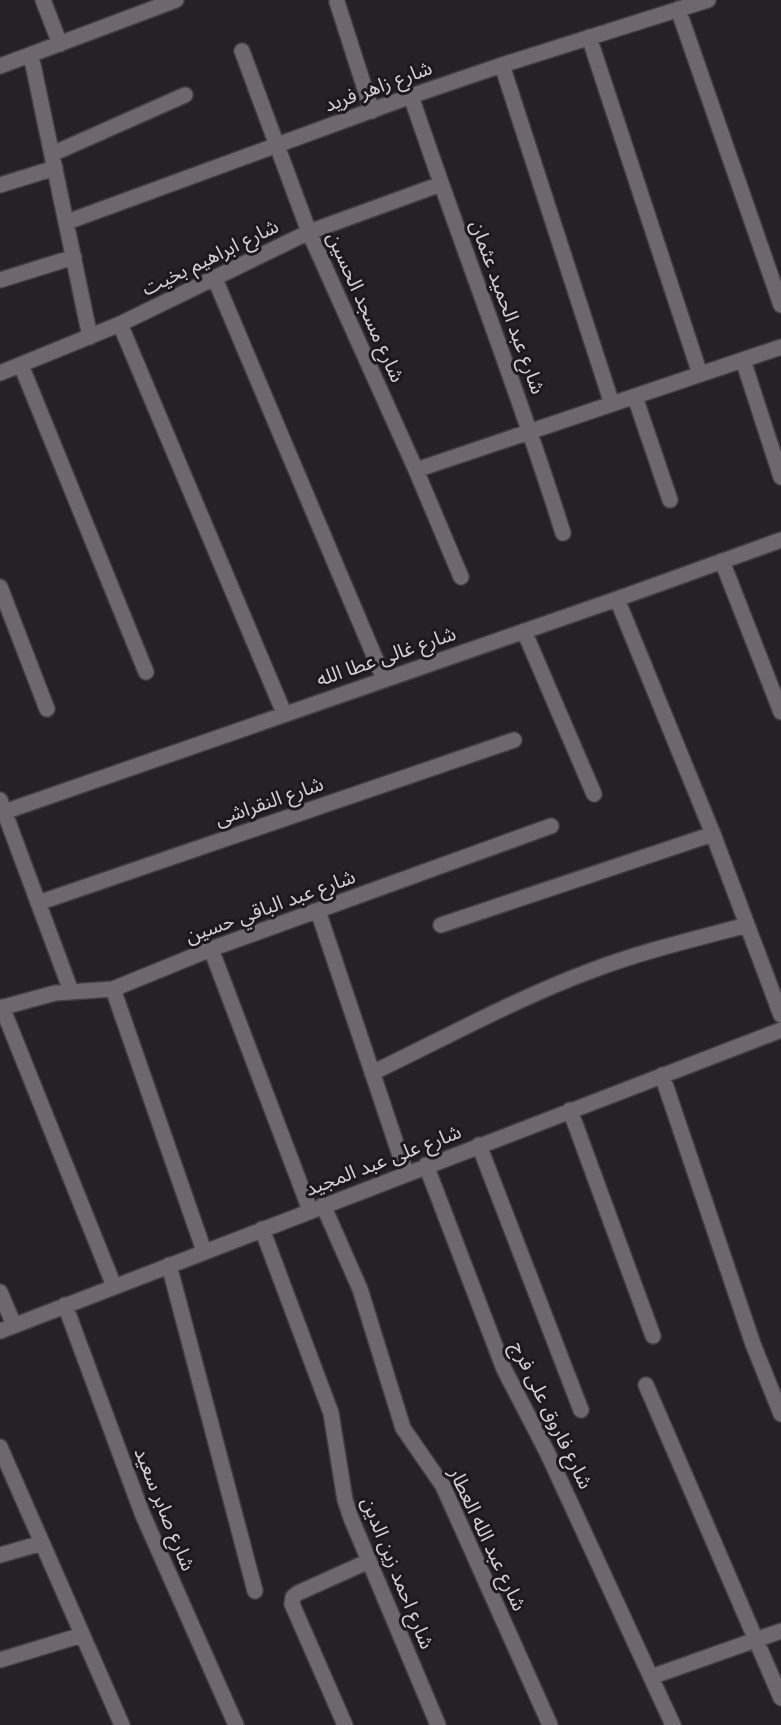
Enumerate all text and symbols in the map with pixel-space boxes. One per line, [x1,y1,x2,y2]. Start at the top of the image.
street label: شارع زاهر فريد [320,53,436,119]
street label: شارع ابراهيم بخيت [137,212,284,303]
street label: شارع عبد الحميد عثمان [463,216,552,398]
street label: شارع مسجد الحسين [319,227,412,387]
street label: شارع غالى عطا الله [312,619,460,694]
street label: شارع النقراشى [211,769,328,834]
street label: شارع عبد الباقي حسين [181,862,360,951]
street label: شارع على عبد المجيد [301,1117,466,1204]
street label: شارع فاروق على فرج [503,1336,600,1494]
street label: شارع صابر سعيد [127,1443,202,1575]
street label: شارع عبد الله العطار [441,1462,534,1616]
street label: شارع احمد زين الدين [354,1493,441,1654]

